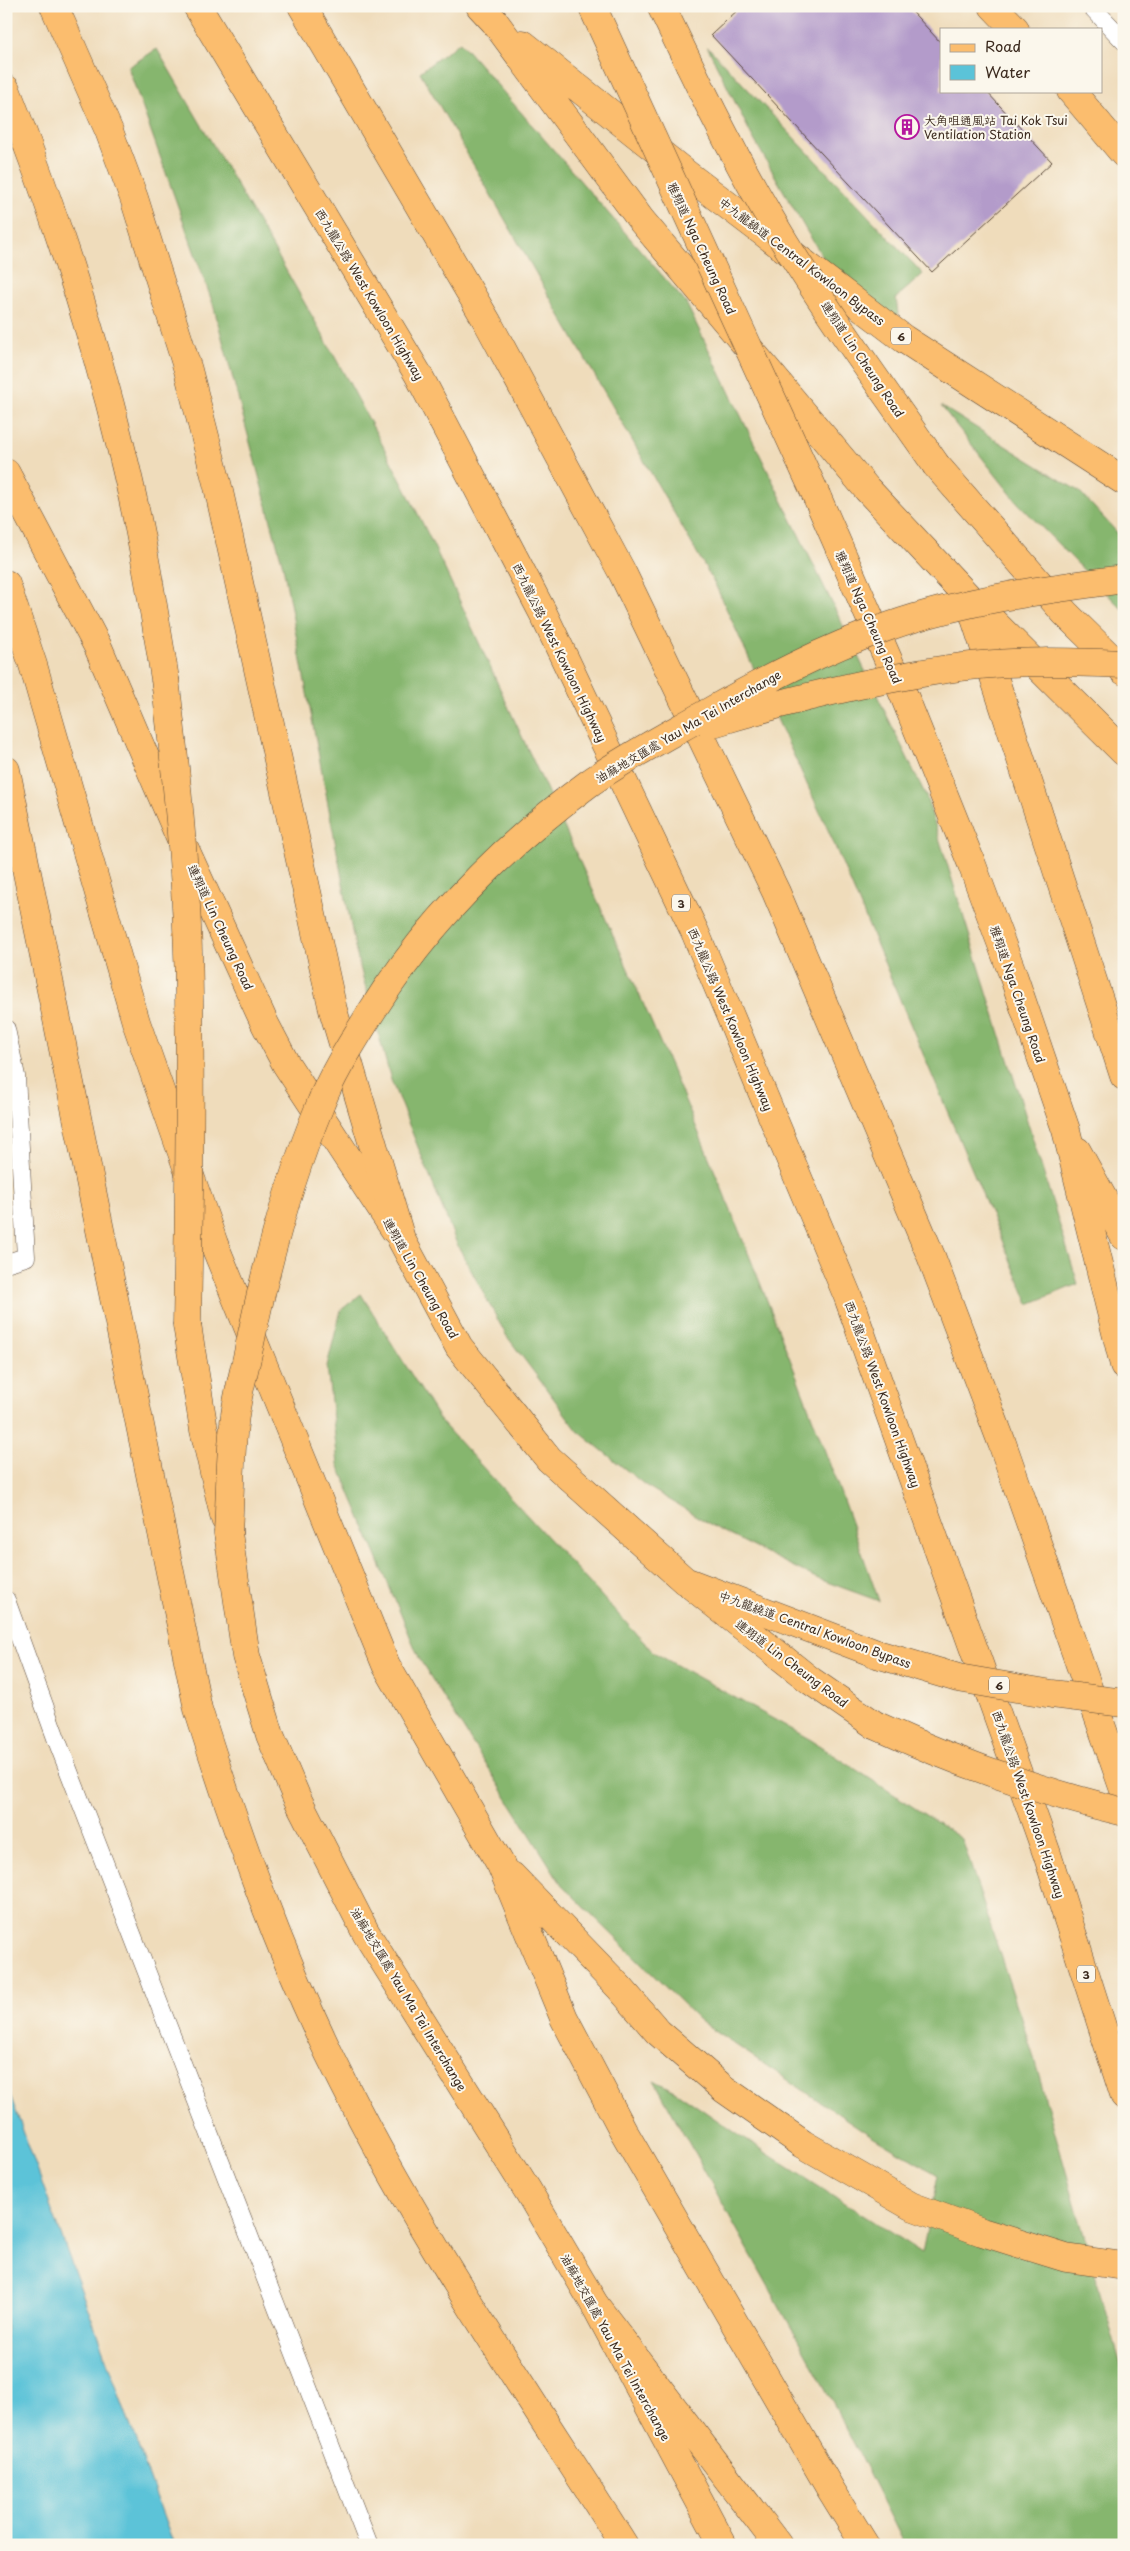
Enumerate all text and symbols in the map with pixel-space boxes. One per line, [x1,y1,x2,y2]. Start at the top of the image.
legend [940,28,1102,92]
text: Road [985,34,1021,57]
text: Water [985,60,1030,83]
place label: 大角咀通風站 Tai Kok Tsui Ventilation Station [924,111,1068,143]
building icon: 大角咀通風站 Tai Kok Tsui Ventilation Station [894,114,920,140]
street label: 雅翔道 Nga Cheung Road [663,179,741,317]
street label: 中九龍繞道 Central Kowloon Bypass [715,193,889,330]
street label: 西九龍公路 West Kowloon Highway [311,205,429,383]
street label: 連翔道 Lin Cheung Road [817,297,909,421]
road number: 6 [891,328,911,344]
street label: 雅翔道 Nga Cheung Road [831,547,907,687]
street label: 西九龍公路 West Kowloon Highway [509,559,611,745]
street label: 油麻地交匯處 Yau Ma Tei Interchange [592,665,784,787]
street label: 連翔道 Lin Cheung Road [184,861,258,993]
road number: 3 [672,894,690,911]
street label: 雅翔道 Nga Cheung Road [986,923,1050,1065]
street label: 西九龍公路 West Kowloon Highway [684,925,778,1113]
street label: 連翔道 Lin Cheung Road [379,1214,463,1342]
street label: 西九龍公路 West Kowloon Highway [841,1298,925,1490]
street label: 中九龍繞道 Central Kowloon Bypass [716,1586,914,1672]
street label: 連翔道 Lin Cheung Road [732,1615,852,1711]
road number: 6 [989,1676,1009,1694]
street label: 西九龍公路 West Kowloon Highway [988,1708,1070,1900]
street label: 油麻地交匯處 Yau Ma Tei Interchange [347,1904,471,2094]
road number: 3 [1077,1966,1095,1982]
street label: 油麻地交匯處 Yau Ma Tei Interchange [557,2250,675,2444]

